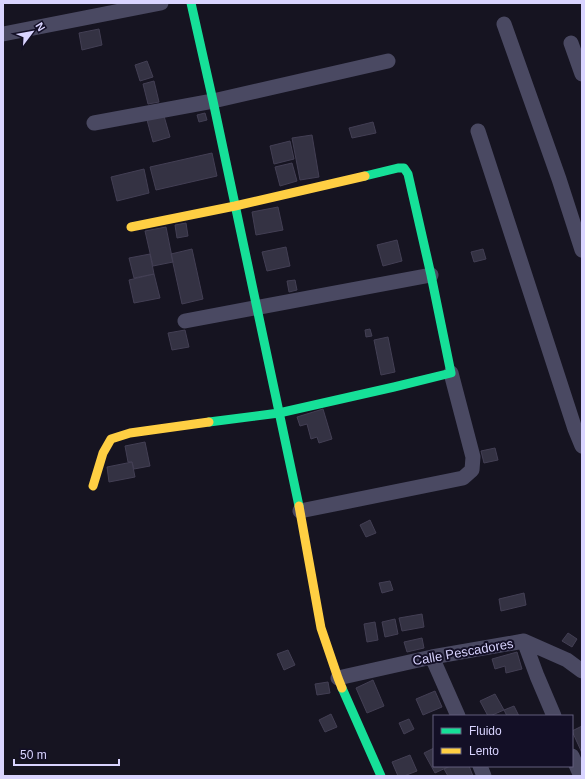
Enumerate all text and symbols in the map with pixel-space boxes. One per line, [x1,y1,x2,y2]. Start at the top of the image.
north arrow [12,12,52,52]
text: N [33,20,48,33]
street label: Calle Pescadores [412,636,515,668]
legend [433,715,573,767]
text: Fluido [469,724,502,738]
scale bar [14,741,119,767]
text: Lento [469,744,499,758]
text: 50 m [20,748,47,762]

